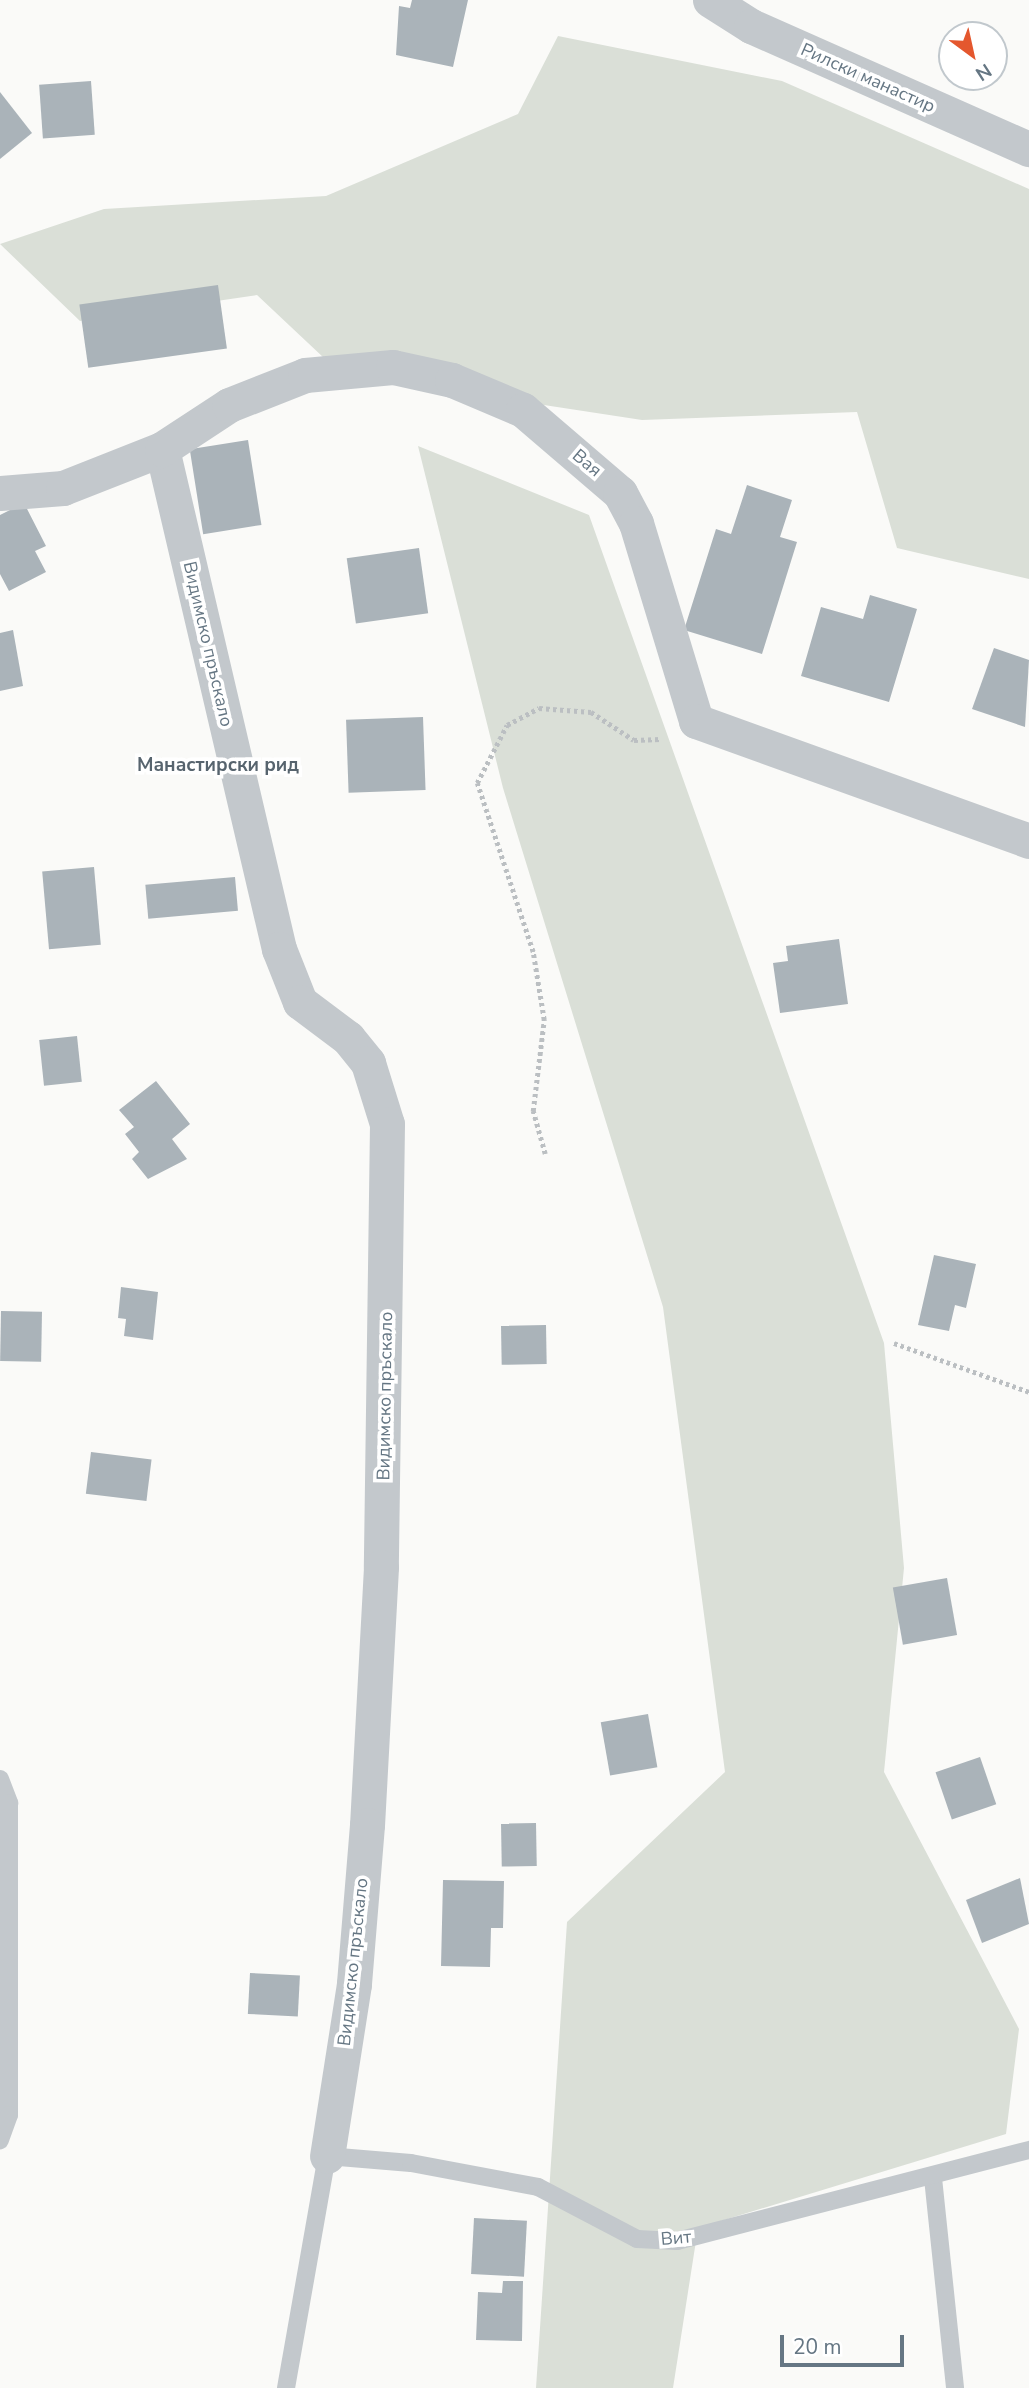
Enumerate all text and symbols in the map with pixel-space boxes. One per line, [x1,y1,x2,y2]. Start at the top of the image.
north arrow [938,21,1008,91]
street label: Рилски манастир [798,39,938,117]
text: N [970,57,996,87]
street label: Вая [568,445,606,481]
street label: Видимско пръскало [178,559,238,729]
district label: Манастирски рид [137,755,299,777]
street label: Видимско пръскало [373,1311,397,1481]
street label: Видимско пръскало [333,1877,373,2047]
street label: Вит [660,2226,692,2250]
scale bar [784,2322,908,2366]
text: 20 m [793,2333,842,2361]

